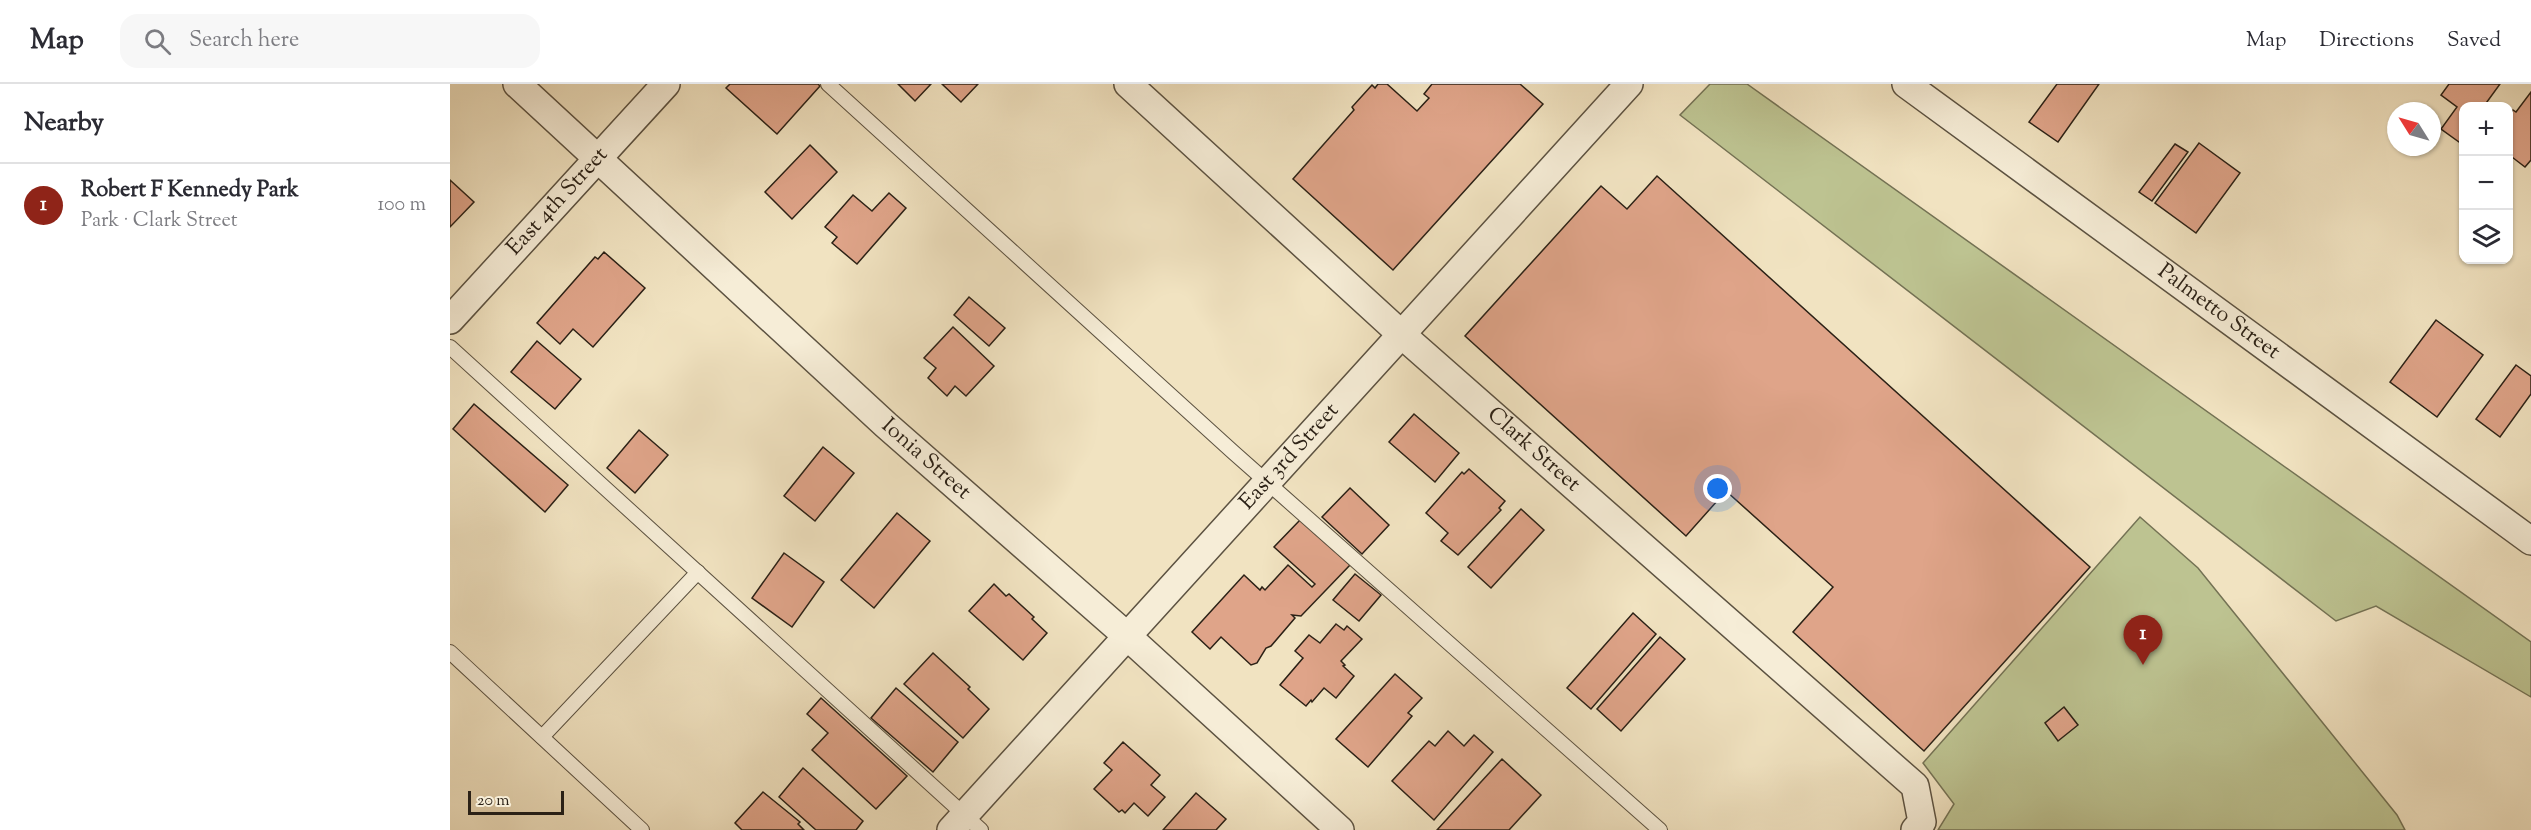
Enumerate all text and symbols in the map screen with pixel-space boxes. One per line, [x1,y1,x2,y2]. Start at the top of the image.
search box [120,14,540,68]
text: Map [30,21,84,61]
icon: search [141,25,174,58]
text: Search here [189,25,299,57]
text: Map [2246,26,2286,56]
text: Directions [2319,26,2414,56]
text: Saved [2447,26,2501,56]
north arrow [2387,102,2441,156]
map controls [2459,102,2513,264]
button: + [2459,102,2513,156]
text: Nearby [24,105,104,142]
street label: East 4th Street [500,140,616,263]
button: − [2459,156,2513,210]
text: Robert F Kennedy Park [81,175,299,207]
text: 1 [40,191,47,220]
text: 100 m [377,191,426,220]
text: Park · Clark Street [81,207,238,236]
button: layers [2459,210,2513,264]
street label: Palmetto Street [2150,257,2287,368]
street label: East 3rd Street [1233,396,1348,518]
street label: Clark Street [1479,400,1587,501]
street label: Ionia Street [874,411,978,508]
your location [1703,474,1732,503]
pin: 1 [2124,616,2162,665]
scale bar [468,788,564,816]
text: 20 m [477,790,510,813]

